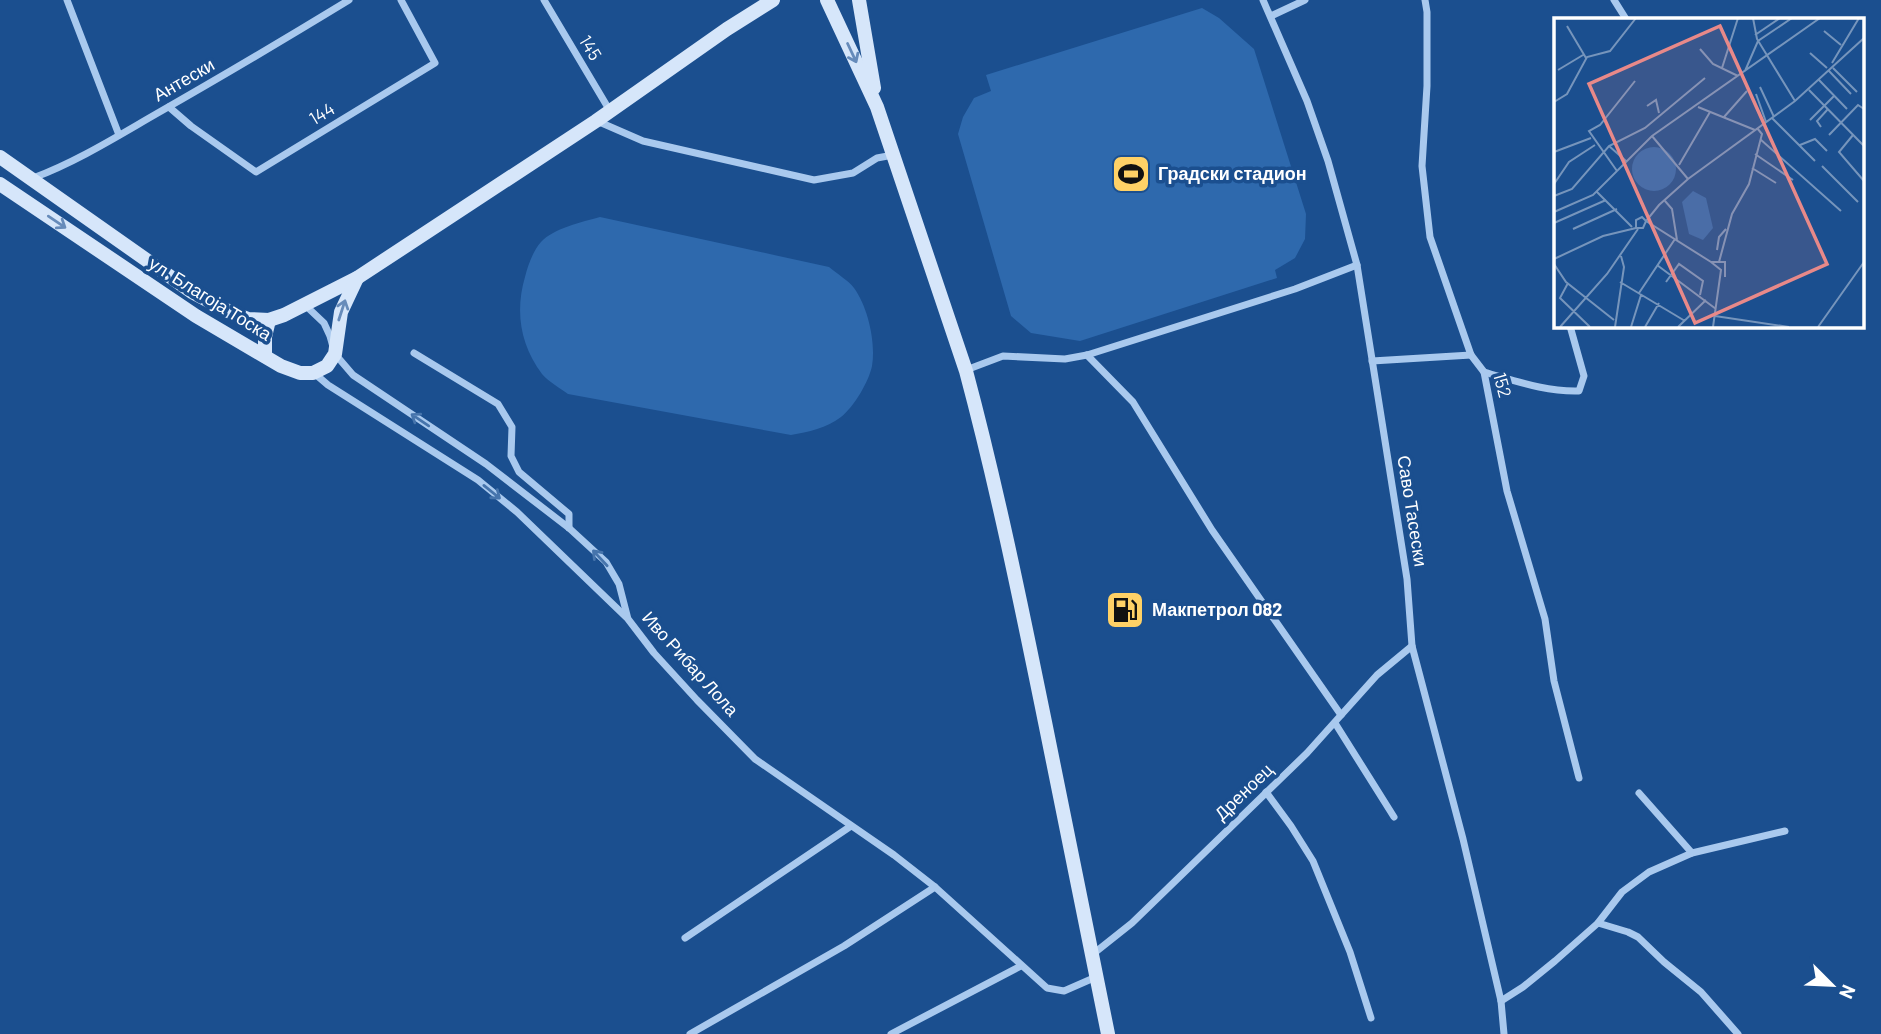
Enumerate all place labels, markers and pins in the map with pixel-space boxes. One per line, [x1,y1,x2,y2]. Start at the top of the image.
sports icon: Градски стадион [1110,153,1152,195]
place label: Градски стадион [1158,162,1307,184]
fuel station icon: Макпетрол 082 [1104,589,1146,631]
place label: Макпетрол 082 [1152,598,1282,620]

